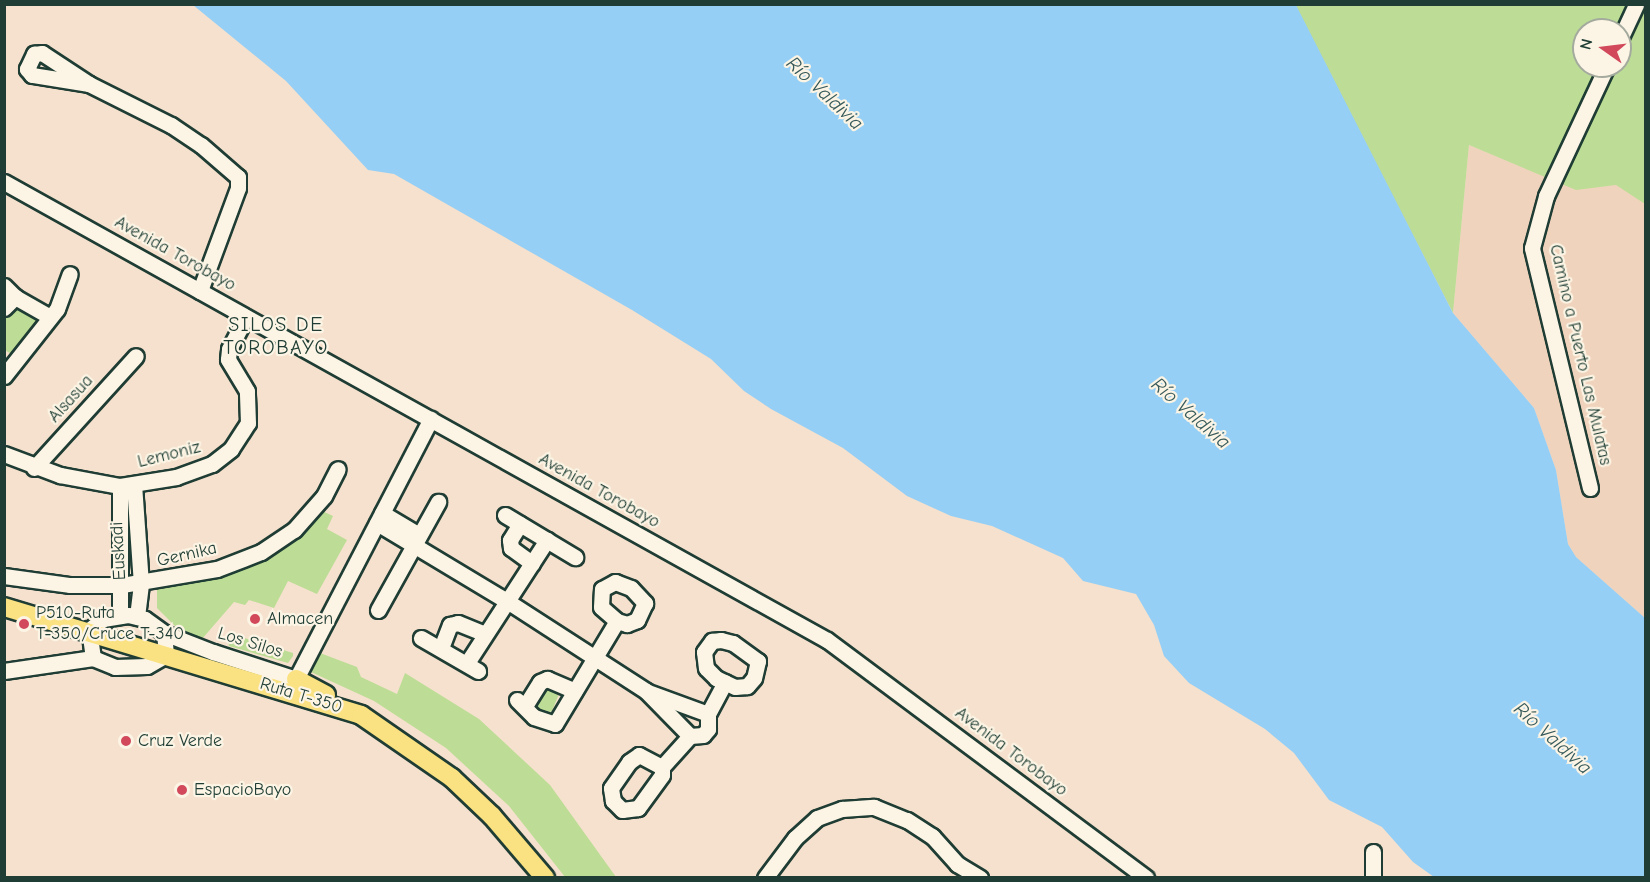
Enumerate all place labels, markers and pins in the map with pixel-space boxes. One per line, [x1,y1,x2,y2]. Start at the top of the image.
place label: P510-Ruta T-350/Cruce T-340 [36,603,184,646]
place label: Almacen [267,608,333,630]
marker: Almacen [248,612,262,626]
marker: P510-Ruta T-350/Cruce T-340 [17,617,31,631]
place label: Cruz Verde [138,730,222,752]
marker: Cruz Verde [119,734,133,748]
place label: EspacioBayo [194,779,291,801]
marker: EspacioBayo [175,783,189,797]

